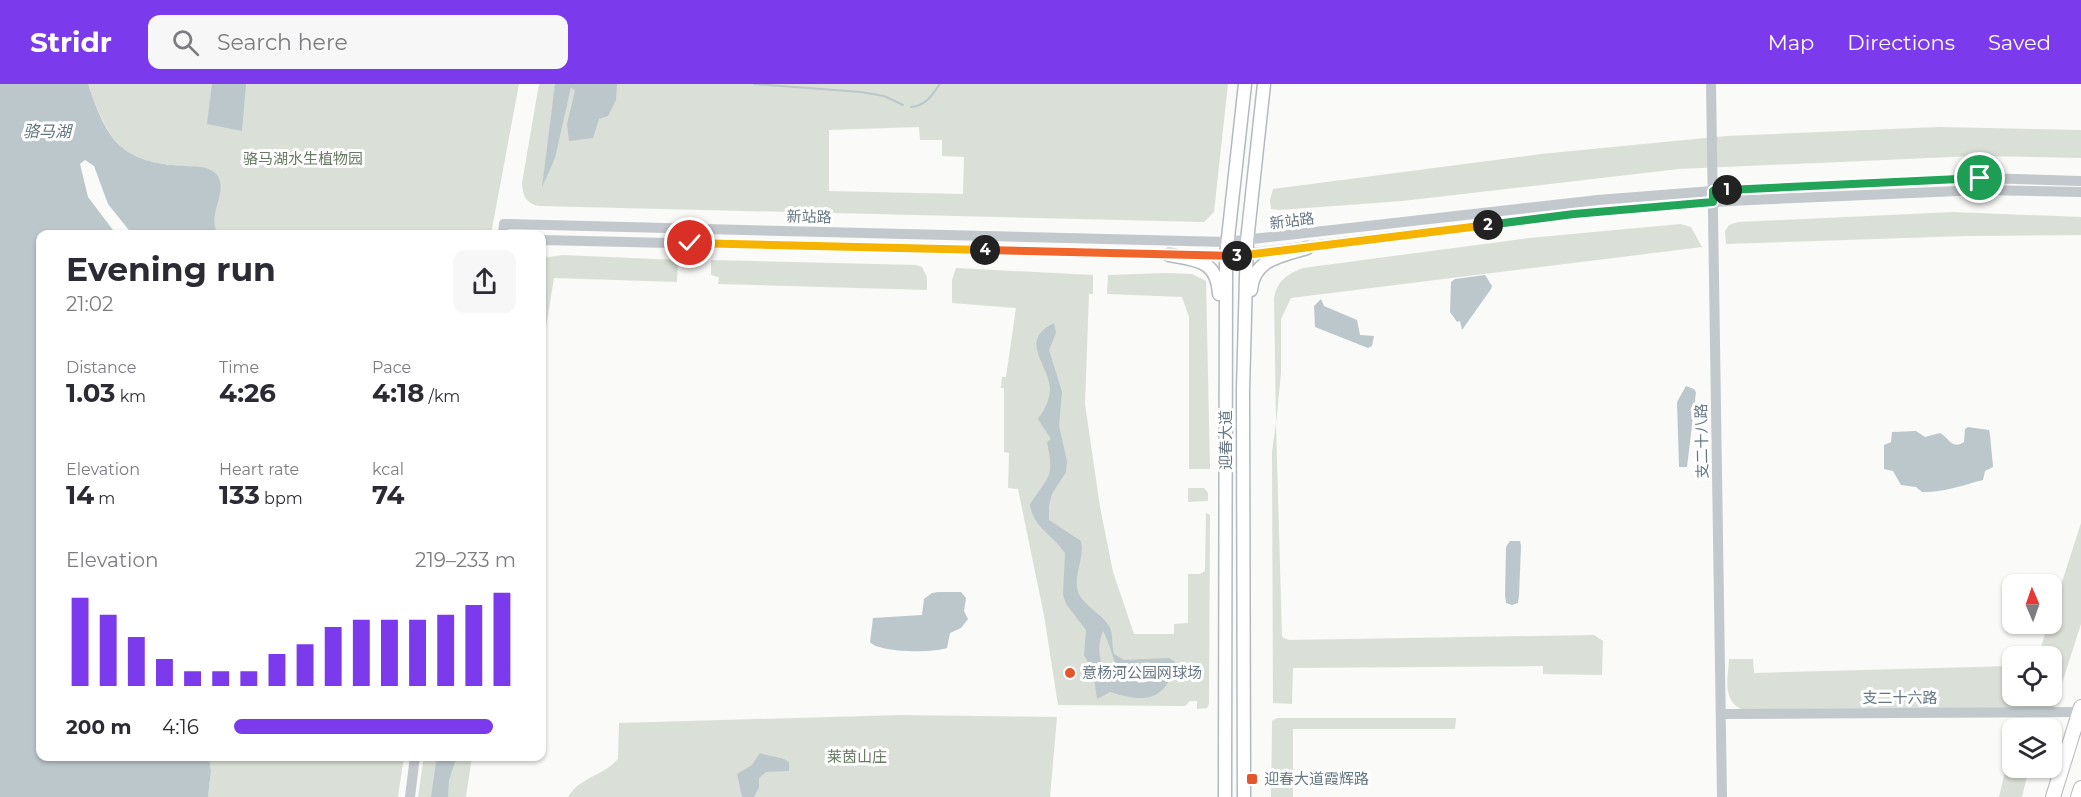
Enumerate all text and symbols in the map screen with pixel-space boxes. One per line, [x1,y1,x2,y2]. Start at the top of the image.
search box [148,15,568,69]
text: Stridr [30,25,112,59]
icon: search [169,26,202,59]
text: Search here [217,29,348,56]
text: Map [1768,30,1814,55]
text: Directions [1847,30,1955,55]
text: Saved [1988,30,2051,55]
water label: 骆马湖 [23,122,74,141]
park label: 骆马湖水生植物园 [243,149,363,168]
pin [1954,152,2005,203]
icon: arrive [1963,161,1996,194]
pin: 1 [1712,175,1742,205]
text: 1 [1724,180,1730,199]
street label: 新站路 [786,207,832,226]
street label: 新站路 [1268,208,1315,233]
pin: 2 [1473,210,1503,240]
text: 2 [1483,215,1493,234]
pin [664,217,715,268]
icon: check [673,226,706,259]
pin: 4 [970,235,1000,265]
text: 4 [979,240,991,259]
pin: 3 [1222,241,1252,271]
text: 3 [1232,246,1242,265]
text: Evening run [66,249,276,289]
button: share [453,250,516,313]
text: 21:02 [66,292,113,316]
text: Distance [66,358,136,377]
text: Time [219,358,259,377]
text: Pace [372,358,411,377]
text: 1.03 [66,377,115,409]
text: 4:26 [219,377,276,409]
text: 4:18 [372,377,424,409]
text: km [115,387,146,406]
text: /km [424,387,460,406]
street label: 支二十八路 [1691,403,1712,479]
street label: 迎春大道 [1216,410,1235,470]
text: Elevation [66,460,140,479]
text: Heart rate [219,460,299,479]
text: kcal [372,460,404,479]
text: 14 [66,479,94,511]
text: 133 [219,479,260,511]
text: 74 [372,479,404,511]
text: m [94,489,115,508]
text: bpm [260,489,303,508]
text: Elevation [66,548,158,572]
text: 219–233 m [415,548,516,572]
north arrow [2002,574,2062,634]
map controls [2002,574,2062,778]
button: locate [2002,646,2062,706]
place label: 意杨河公园网球场 [1082,663,1202,682]
marker: 意杨河公园网球场 [1063,666,1077,680]
street label: 支二十六路 [1862,688,1938,707]
text: 200 m [66,715,132,739]
text: 4:16 [162,715,199,739]
button: layers [2002,718,2062,778]
park label: 莱茵山庄 [827,747,887,766]
place label: 迎春大道霞辉路 [1264,769,1369,788]
marker: 迎春大道霞辉路 [1245,772,1259,786]

